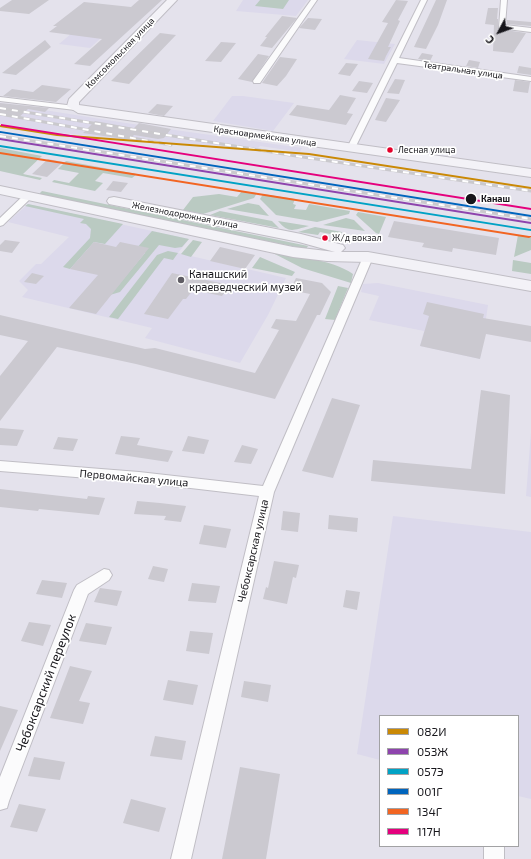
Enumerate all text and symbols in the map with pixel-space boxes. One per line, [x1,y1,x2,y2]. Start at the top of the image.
north arrow [479,12,519,52]
street label: Комсомольская улица [83,15,157,91]
text: С [483,33,497,47]
street label: Театральная улица [422,59,504,81]
street label: Красноармейская улица [213,123,317,149]
marker: Лесная улица [385,145,395,155]
place label: Лесная улица [398,145,455,155]
marker: Канаш [464,192,478,206]
place label: Канаш [481,194,510,204]
street label: Железнодорожная улица [131,199,239,231]
marker: Ж/д вокзал [320,233,330,243]
place label: Ж/д вокзал [332,233,382,243]
place label: Канашский краеведческий музей [189,267,302,293]
marker: Канашский краеведческий музей [176,275,186,285]
street label: Первомайская улица [79,467,189,489]
street label: Чебоксарская улица [235,498,271,604]
street label: Чебоксарский переулок [12,612,80,754]
legend [379,715,519,847]
text: 082И [417,724,447,738]
text: 053Ж [417,744,448,758]
text: 057Э [417,764,444,778]
text: 001Г [417,784,442,798]
text: 134Г [417,804,442,818]
text: 117Н [417,824,441,838]

